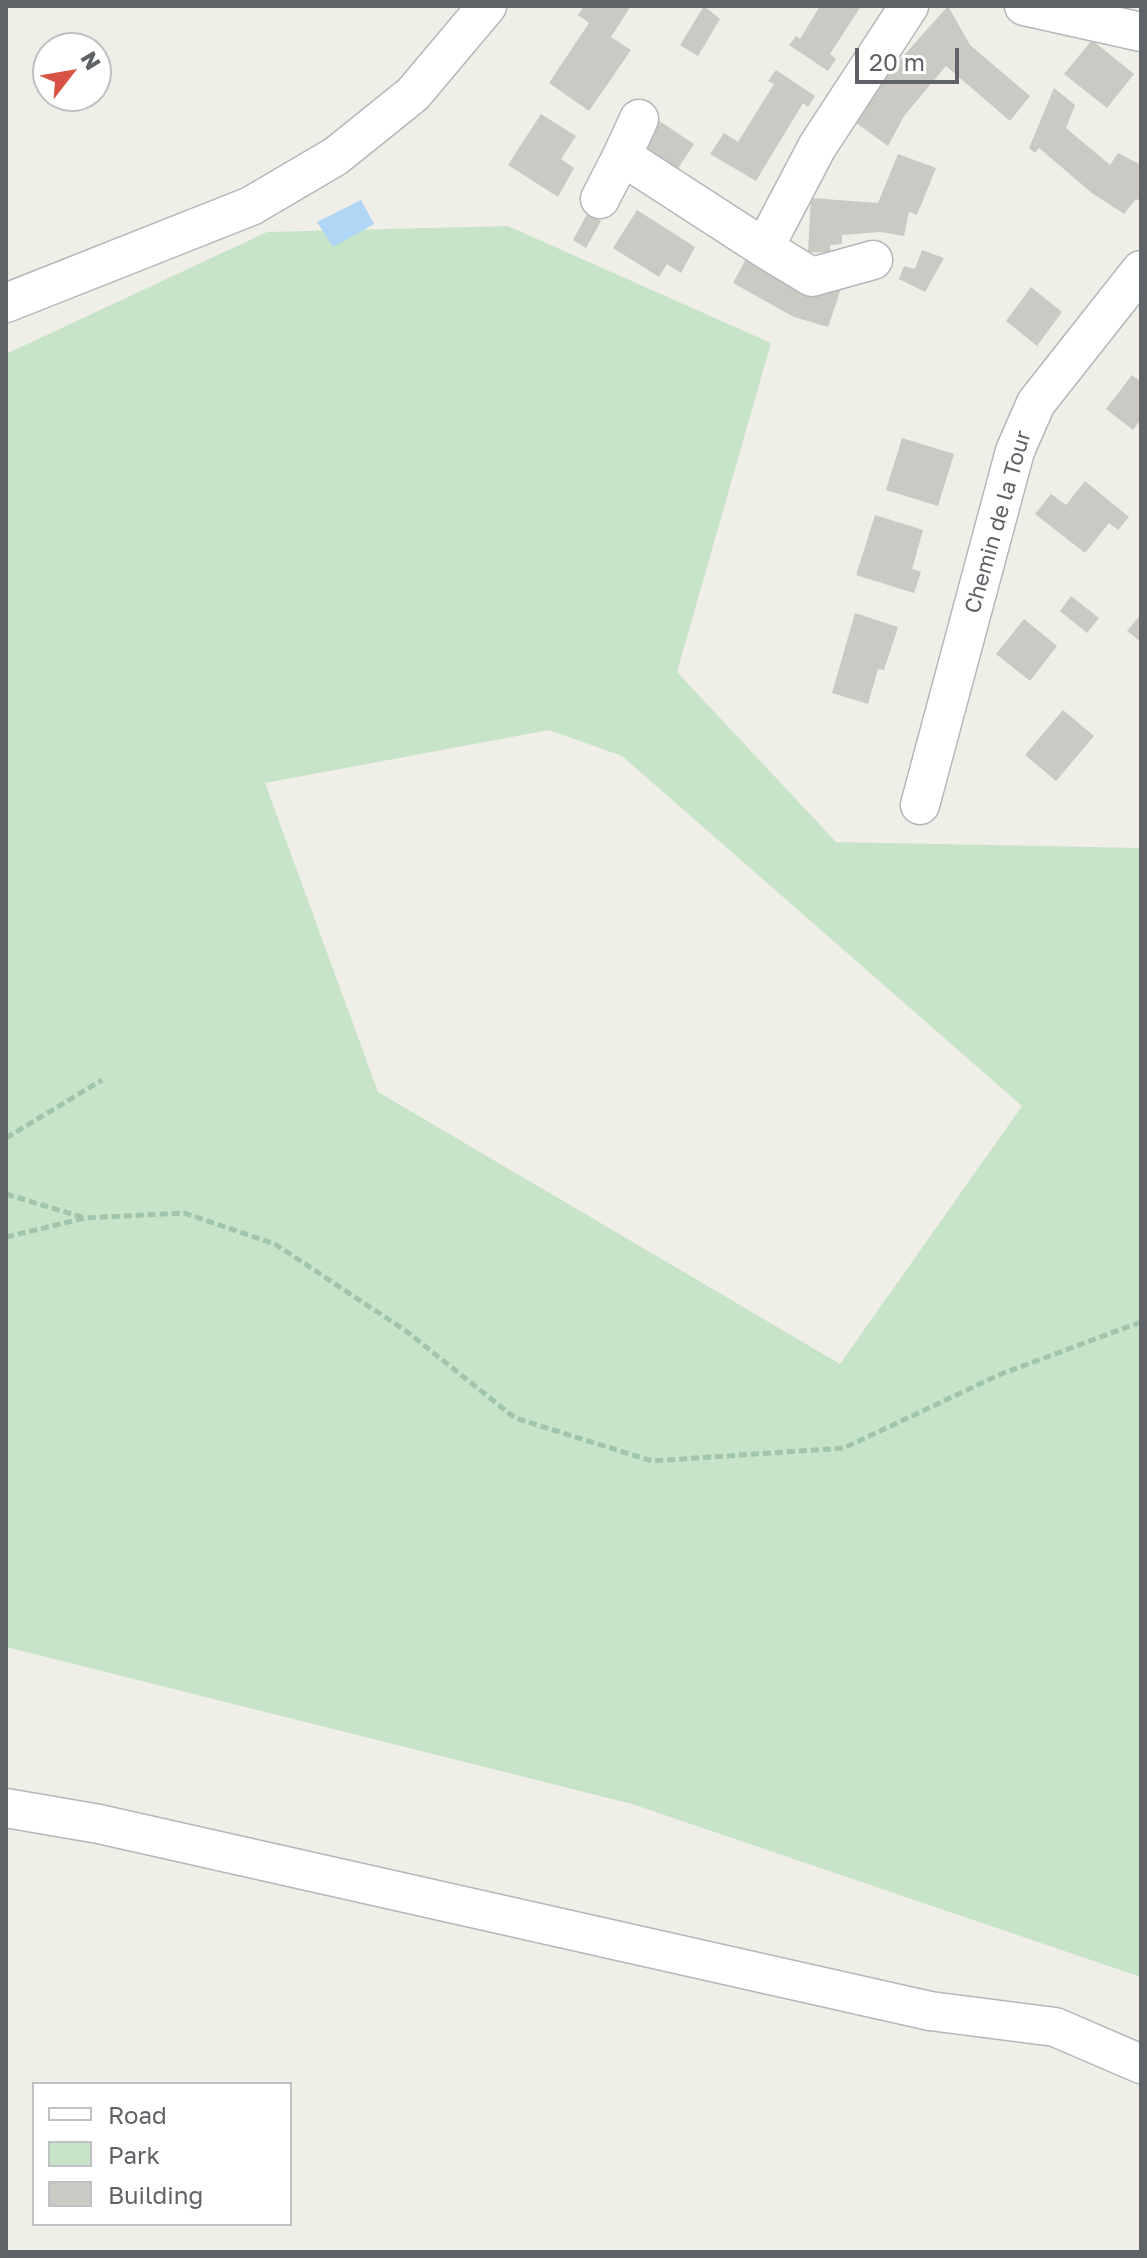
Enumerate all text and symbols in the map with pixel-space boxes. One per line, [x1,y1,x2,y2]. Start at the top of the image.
north arrow [32,32,112,112]
scale bar [859,32,963,82]
text: N [75,46,107,75]
text: 20 m [869,47,925,76]
street label: Chemin de la Tour [959,427,1037,617]
legend [32,2082,292,2226]
text: Road [108,2100,167,2129]
text: Park [108,2140,160,2169]
text: Building [108,2180,203,2209]

